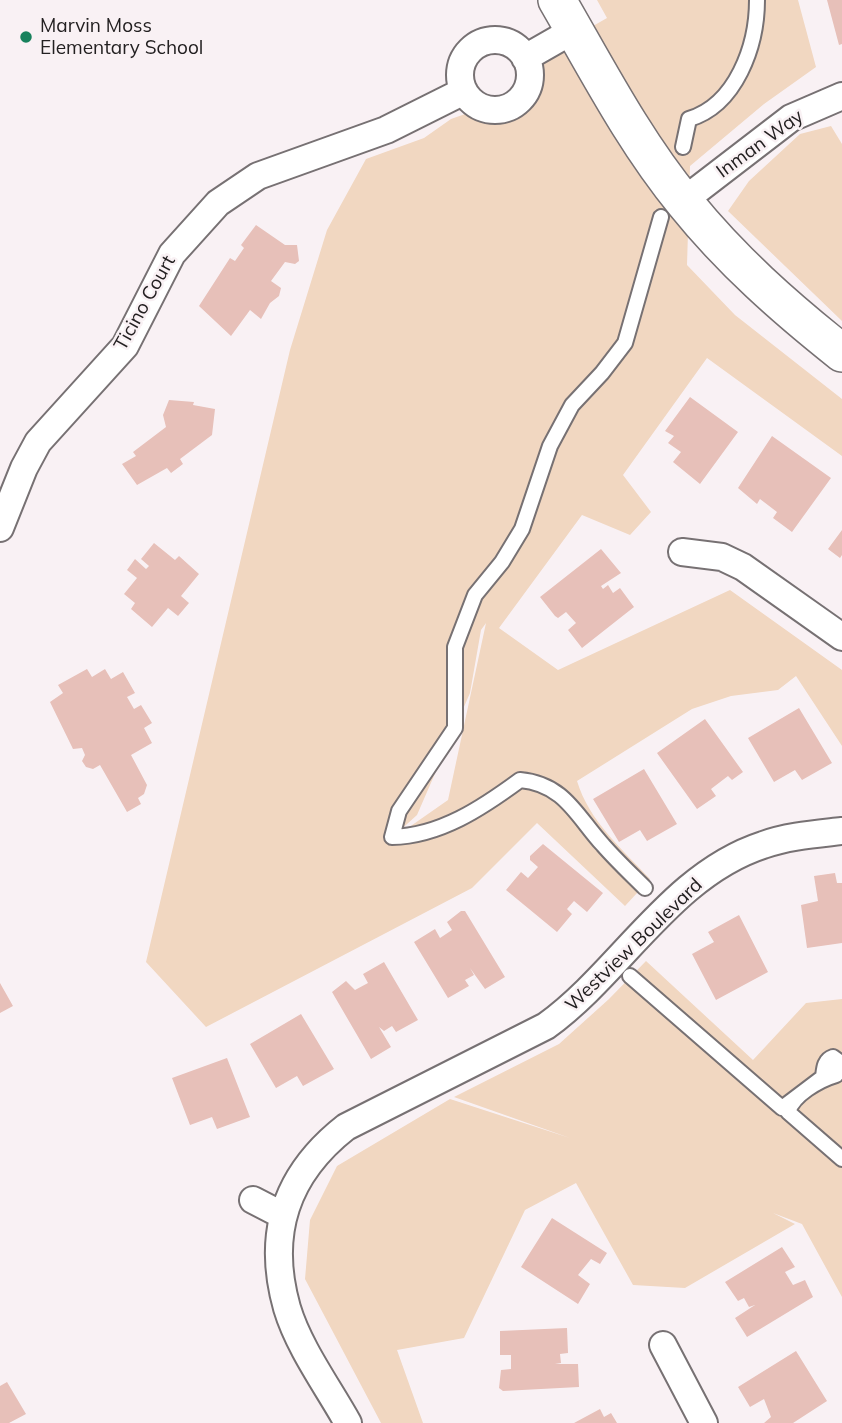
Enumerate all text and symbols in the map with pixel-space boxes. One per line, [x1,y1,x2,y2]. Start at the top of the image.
place label: Marvin Moss Elementary School [40,15,203,59]
marker: Marvin Moss Elementary School [18,29,34,45]
street label: Inman Way [712,105,808,183]
street label: Ticino Court [110,252,180,354]
street label: Westview Boulevard [561,874,707,1016]

